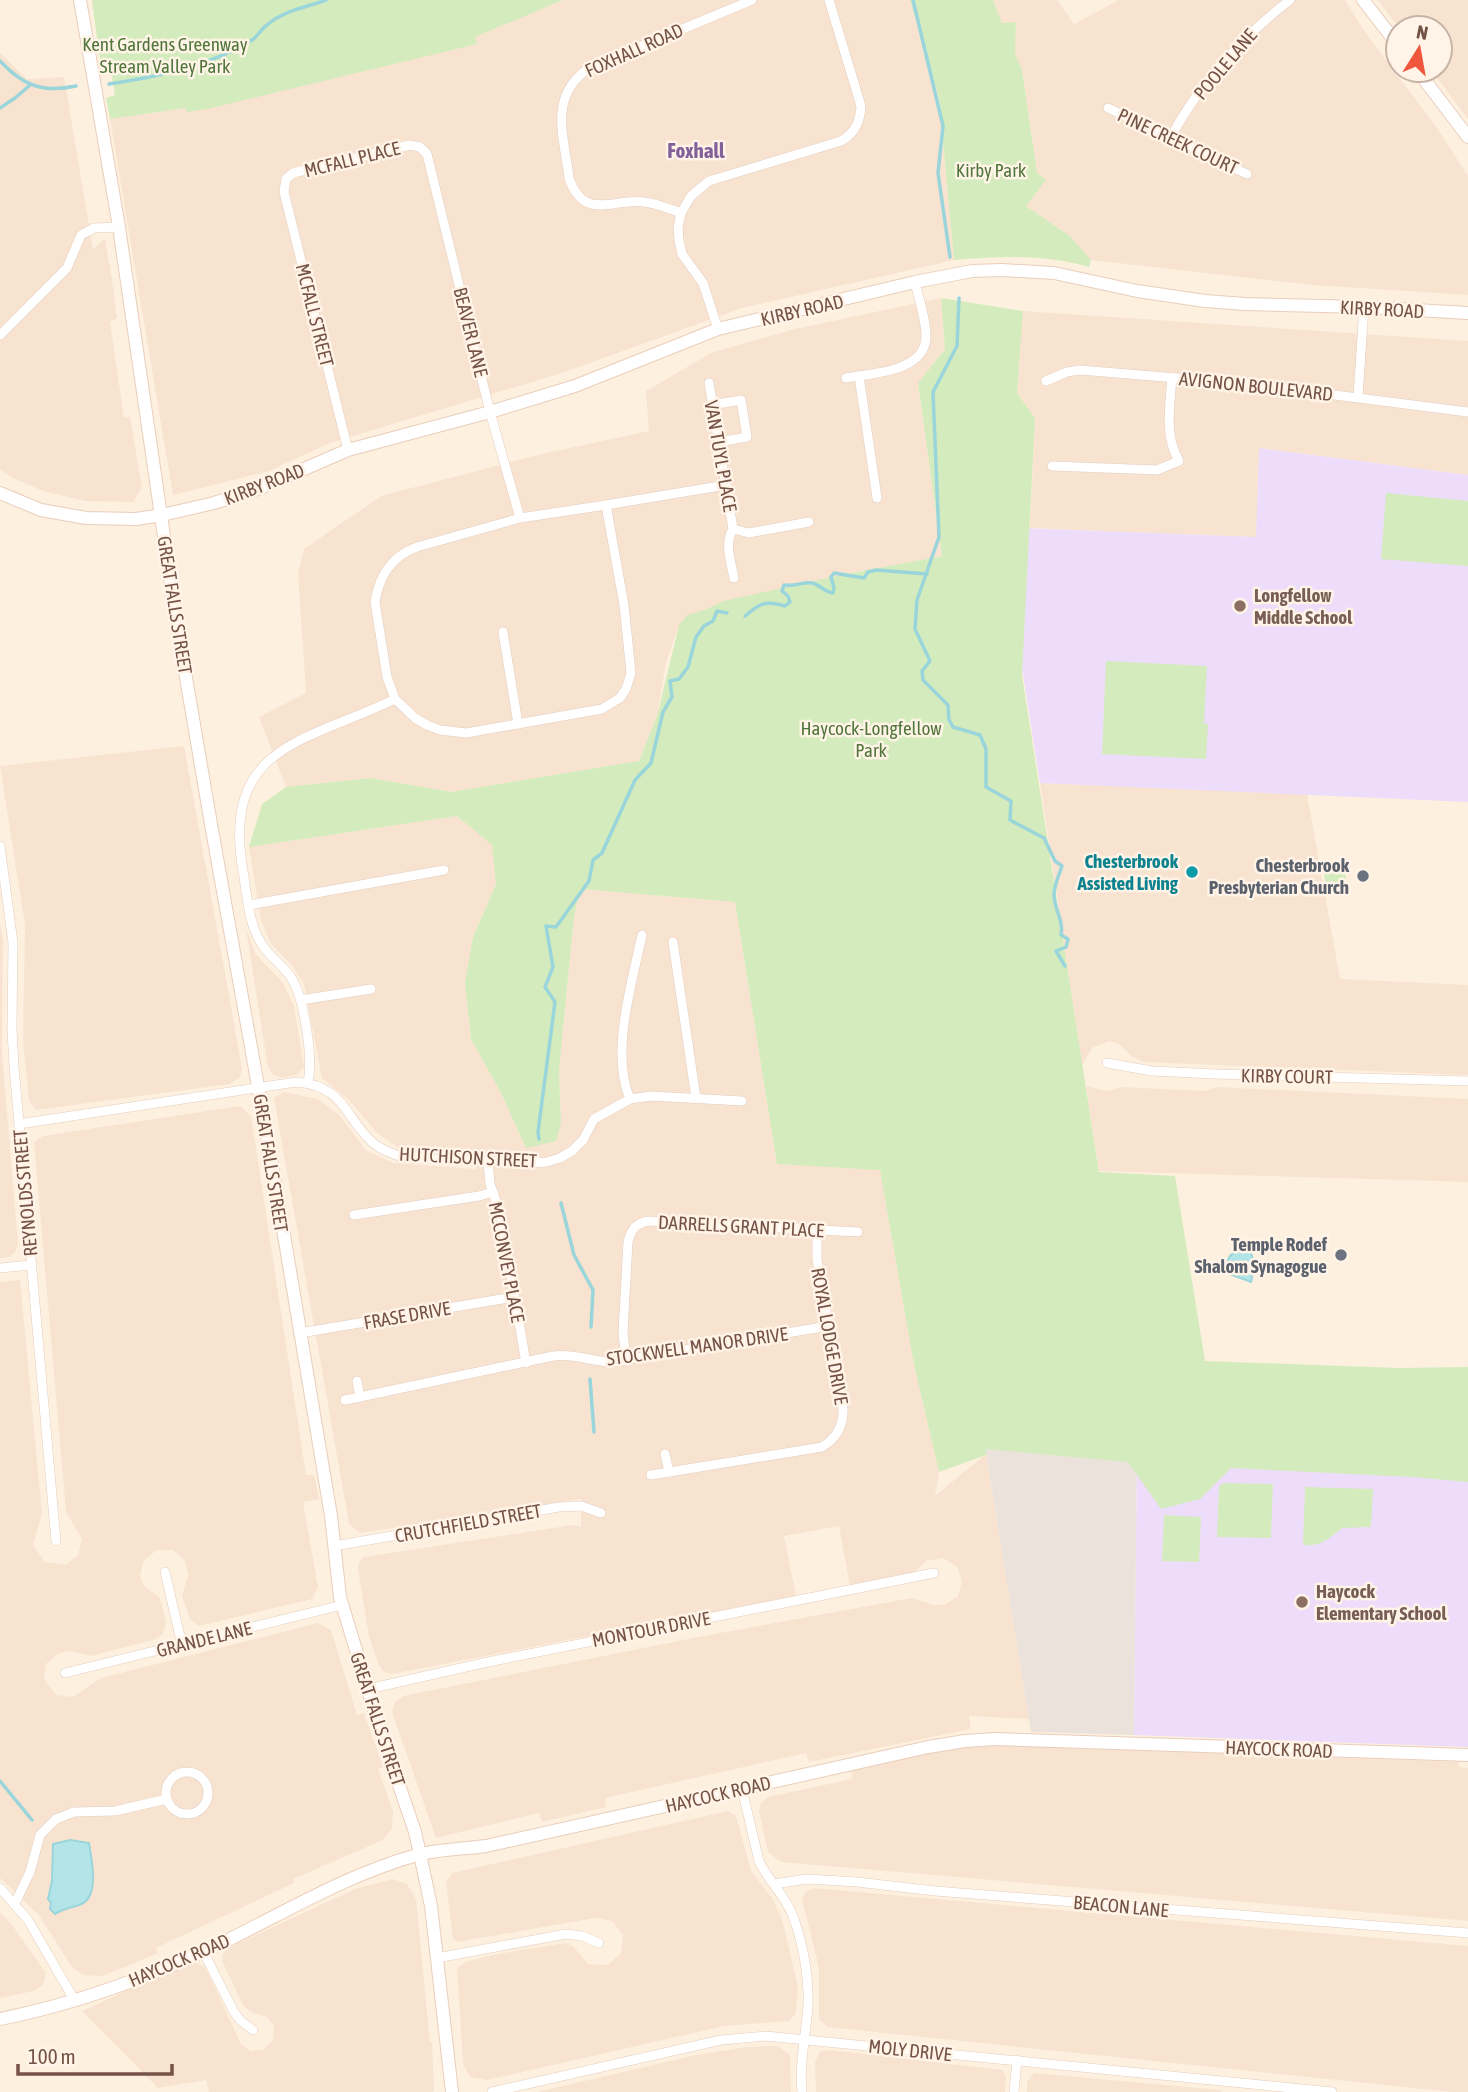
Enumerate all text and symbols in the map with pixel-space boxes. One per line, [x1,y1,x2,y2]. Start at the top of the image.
north arrow [1384,14,1454,84]
street label: FOXHALL ROAD [582,19,686,81]
text: N [1415,20,1430,44]
street label: POOLE LANE [1189,24,1261,104]
park label: Kent Gardens Greenway Stream Valley Park [82,33,248,77]
street label: PINE CREEK COURT [1114,103,1242,179]
street label: MCFALL PLACE [302,136,402,182]
district label: Foxhall [667,138,725,162]
park label: Kirby Park [956,159,1027,181]
street label: MCFALL STREET [292,261,339,369]
street label: BEAVER LANE [449,285,493,379]
street label: KIRBY ROAD [759,290,845,330]
street label: KIRBY ROAD [1339,296,1425,322]
street label: AVIGNON BOULEVARD [1178,367,1334,405]
street label: VAN TUYL PLACE [700,399,742,513]
street label: KIRBY ROAD [221,459,307,509]
street label: GREAT FALLS STREET [153,534,197,676]
place label: Longfellow Middle School [1254,584,1353,628]
marker: Longfellow Middle School [1232,598,1248,614]
park label: Haycock-Longfellow Park [800,717,942,761]
place label: Chesterbrook Assisted Living [1076,850,1179,894]
place label: Chesterbrook Presbyterian Church [1209,854,1350,898]
marker: Chesterbrook Assisted Living [1184,864,1200,880]
marker: Chesterbrook Presbyterian Church [1355,868,1371,884]
street label: KIRBY COURT [1241,1064,1334,1088]
street label: GREAT FALLS STREET [249,1092,293,1234]
street label: REYNOLDS STREET [8,1128,42,1257]
street label: HUTCHISON STREET [399,1142,538,1172]
street label: MCCONVEY PLACE [485,1200,529,1324]
street label: DARRELLS GRANT PLACE [658,1211,824,1241]
place label: Temple Rodef Shalom Synagogue [1195,1233,1328,1277]
marker: Temple Rodef Shalom Synagogue [1333,1247,1349,1263]
street label: ROYAL LODGE DRIVE [807,1266,853,1406]
street label: FRASE DRIVE [362,1297,452,1333]
street label: STOCKWELL MANOR DRIVE [605,1322,789,1370]
street label: CRUTCHFIELD STREET [393,1499,544,1547]
place label: Haycock Elementary School [1316,1580,1448,1624]
marker: Haycock Elementary School [1294,1594,1310,1610]
street label: MONTOUR DRIVE [590,1607,712,1651]
street label: GRANDE LANE [154,1617,254,1661]
street label: GREAT FALLS STREET [346,1649,410,1789]
street label: HAYCOCK ROAD [1225,1736,1333,1762]
street label: HAYCOCK ROAD [663,1771,773,1817]
street label: BEACON LANE [1072,1891,1170,1921]
street label: HAYCOCK ROAD [125,1929,233,1991]
scale bar [18,2032,172,2076]
street label: MOLY DRIVE [867,2035,953,2065]
text: 100 m [28,2044,76,2068]

